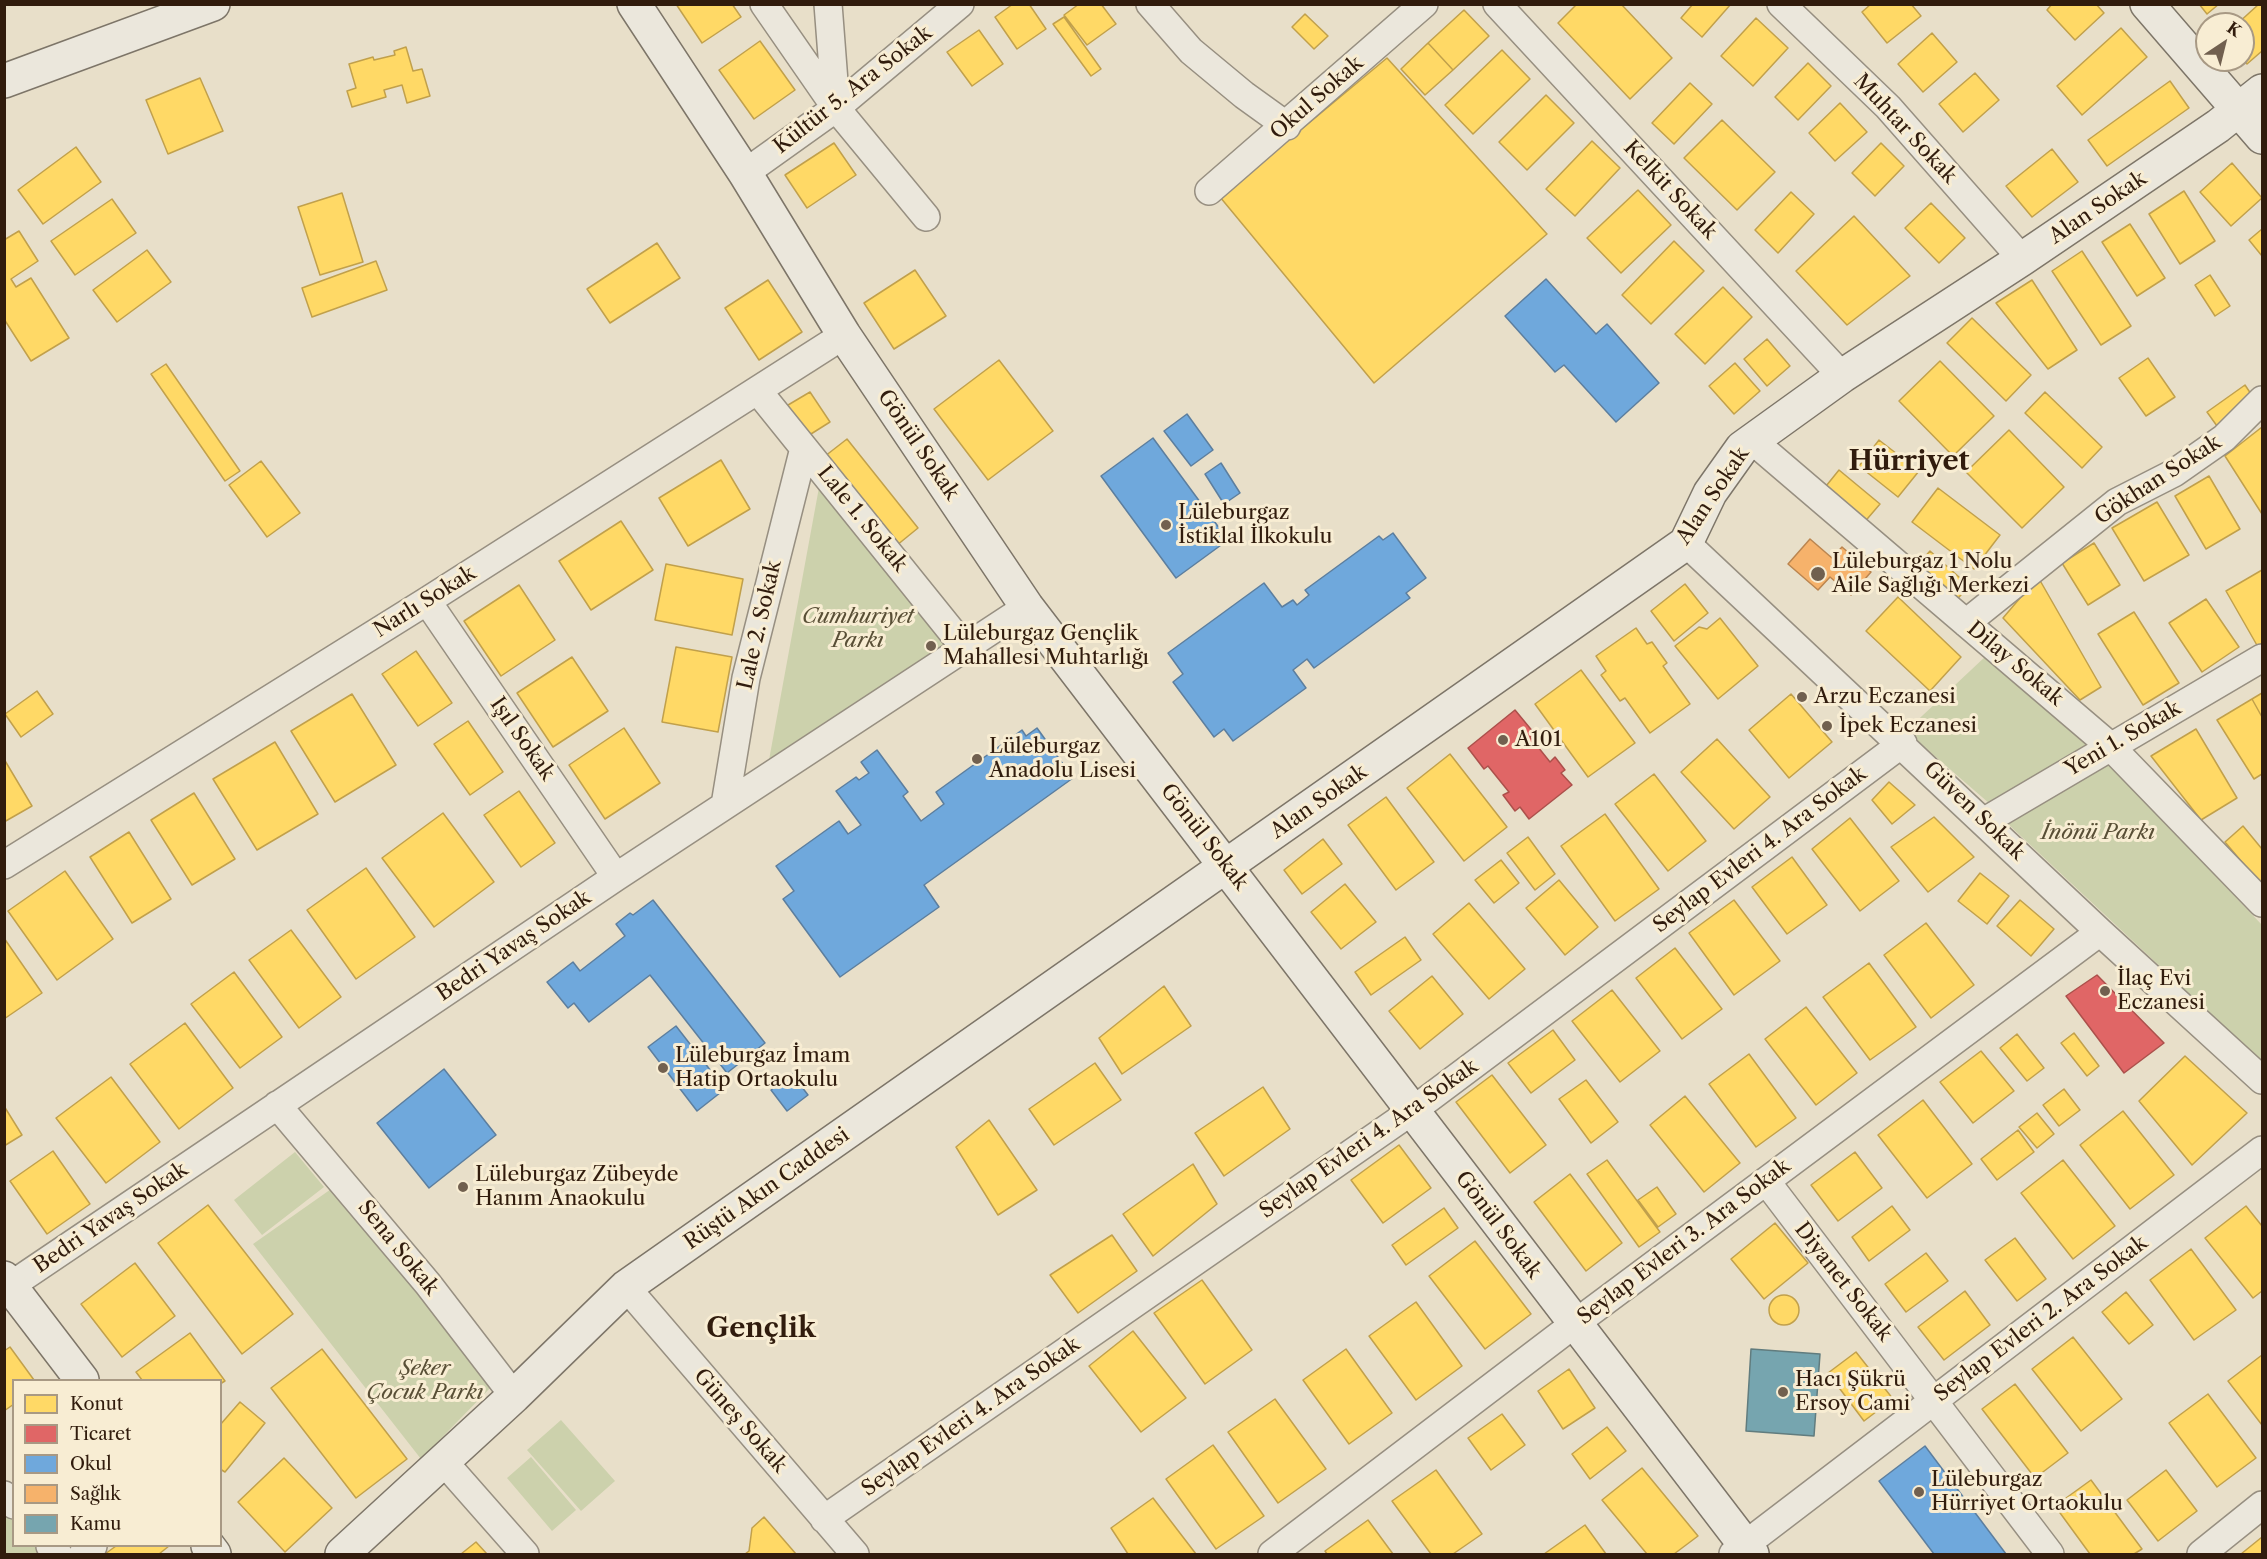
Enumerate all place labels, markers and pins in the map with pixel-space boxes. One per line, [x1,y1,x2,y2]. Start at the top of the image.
place label: Lüleburgaz İstiklal İlkokulu [1178,500,1332,550]
marker: Lüleburgaz İstiklal İlkokulu [1159,518,1173,532]
place label: Lüleburgaz 1 Nolu Aile Sağlığı Merkezi [1832,549,2029,599]
marker: Lüleburgaz 1 Nolu Aile Sağlığı Merkezi [1809,565,1827,583]
place label: Lüleburgaz Gençlik Mahallesi Muhtarlığı [943,621,1149,671]
marker: Lüleburgaz Gençlik Mahallesi Muhtarlığı [924,639,938,653]
place label: Arzu Eczanesi [1814,684,1956,710]
marker: Arzu Eczanesi [1795,690,1809,704]
place label: İpek Eczanesi [1839,713,1977,739]
marker: İpek Eczanesi [1820,719,1834,733]
place label: A101 [1515,727,1562,753]
marker: A101 [1496,733,1510,747]
place label: Lüleburgaz Anadolu Lisesi [989,734,1136,784]
marker: Lüleburgaz Anadolu Lisesi [970,752,984,766]
place label: İlaç Evi Eczanesi [2117,966,2205,1016]
marker: İlaç Evi Eczanesi [2098,984,2112,998]
place label: Lüleburgaz İmam Hatip Ortaokulu [675,1043,850,1093]
marker: Lüleburgaz İmam Hatip Ortaokulu [656,1061,670,1075]
place label: Lüleburgaz Zübeyde Hanım Anaokulu [475,1162,679,1212]
marker: Lüleburgaz Zübeyde Hanım Anaokulu [456,1180,470,1194]
place label: Hacı Şükrü Ersoy Cami [1795,1367,1910,1417]
marker: Hacı Şükrü Ersoy Cami [1776,1385,1790,1399]
place label: Lüleburgaz Hürriyet Ortaokulu [1931,1467,2123,1517]
marker: Lüleburgaz Hürriyet Ortaokulu [1912,1485,1926,1499]

